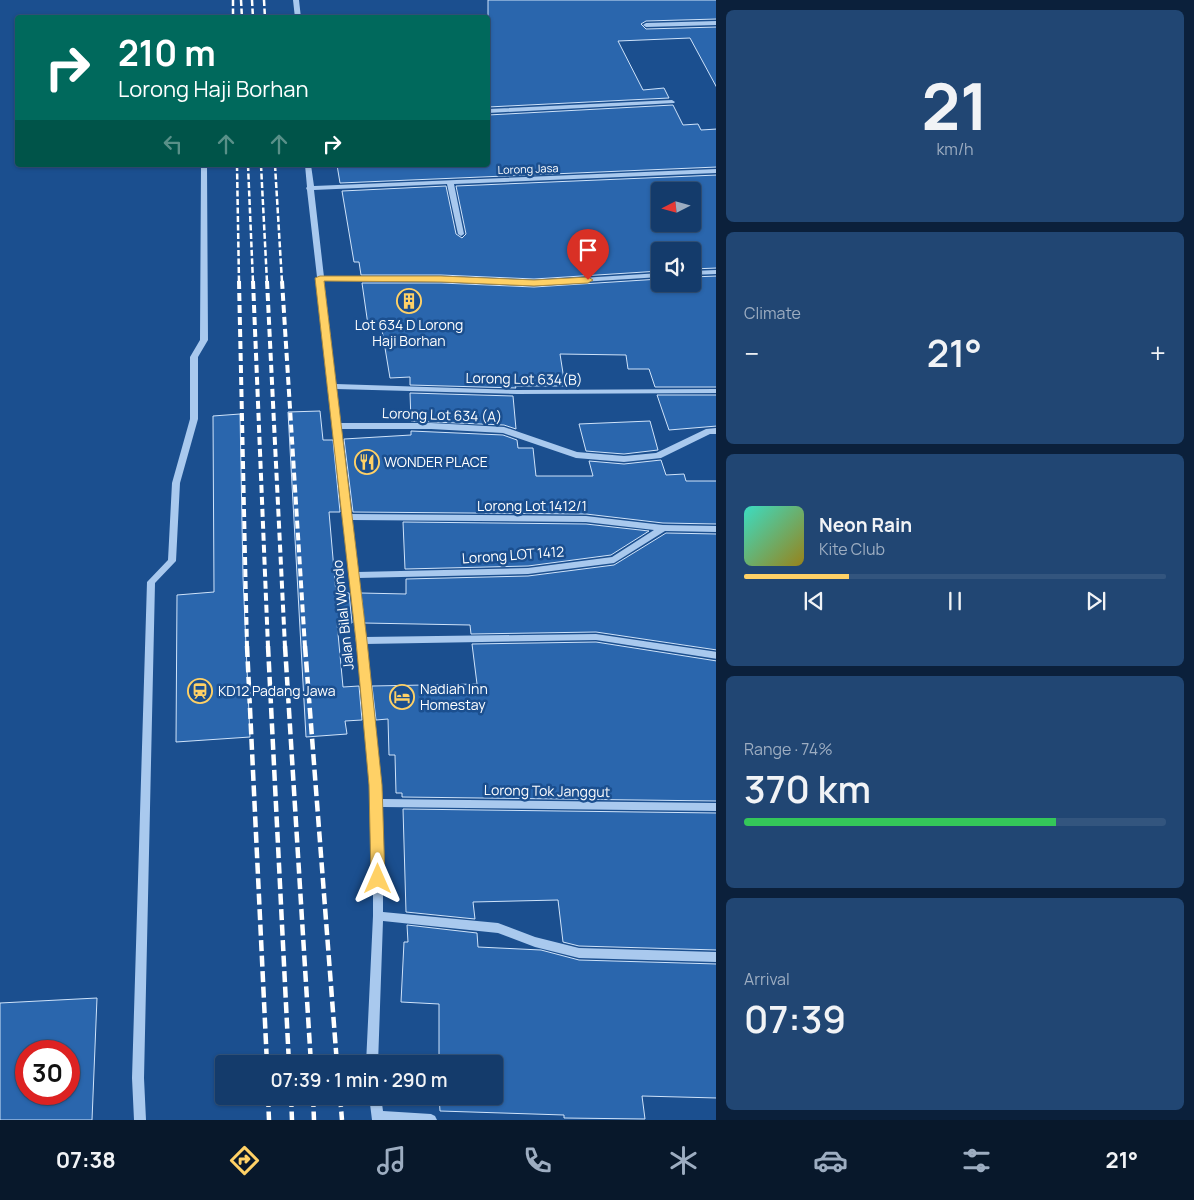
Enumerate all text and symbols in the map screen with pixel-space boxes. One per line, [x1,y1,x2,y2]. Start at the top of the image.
text: 210 m [118,29,216,77]
icon: right [35,35,100,100]
text: 21 [921,61,989,150]
text: Lorong Haji Borhan [118,74,309,104]
icon: left [159,130,187,158]
icon: ahead [212,130,240,158]
icon: ahead [265,130,293,158]
icon: right [318,130,346,158]
text: km/h [936,138,974,160]
street label: Lorong Jasa [497,160,559,177]
north arrow [651,182,701,232]
map controls [651,182,701,292]
pin [567,229,609,280]
icon: arrive [574,236,602,264]
button: sound [651,242,701,292]
building icon: Lot 634 D Lorong Haji Borhan [396,288,422,314]
text: Climate [744,302,801,324]
place label: Lot 634 D Lorong Haji Borhan [355,315,463,350]
text: 21° [927,326,982,378]
text: − [744,334,759,372]
text: + [1150,334,1166,372]
street label: Lorong Lot 634(B) [465,368,583,389]
street label: Lorong Lot 634 (A) [382,403,502,426]
restaurant icon: WONDER PLACE [354,449,380,475]
place label: WONDER PLACE [384,452,488,471]
street label: Lorong Lot 1412/1 [477,496,587,515]
text: Neon Rain [819,512,912,538]
text: Kite Club [819,538,885,560]
street label: Lorong LOT 1412 [461,541,565,568]
street label: Jalan Bilal Wondo [327,559,358,671]
icon: previous [800,587,828,615]
icon: pause [941,587,969,615]
icon: next [1082,587,1110,615]
station icon: KD12 Padang Jawa [187,678,213,704]
place label: Nadiah Inn Homestay [420,679,488,714]
place label: KD12 Padang Jawa [218,681,335,700]
hotel icon: Nadiah Inn Homestay [389,684,415,710]
text: Range · 74% [744,738,833,760]
text: 370 km [744,762,871,814]
street label: Lorong Tok Janggut [484,780,611,801]
position arrow [351,852,403,904]
text: Arrival [744,968,790,990]
text: 07:39 [744,992,846,1044]
speed limit sign: 30 [15,1040,80,1105]
text: 07:39 · 1 min · 290 m [271,1067,447,1093]
icon: directions [227,1143,262,1178]
icon: music [374,1143,409,1178]
icon: phone [520,1143,555,1178]
icon: climate [666,1143,701,1178]
icon: car [813,1143,848,1178]
icon: filters [959,1143,994,1178]
text: 07:38 [56,1145,116,1175]
text: 21° [1106,1145,1138,1175]

